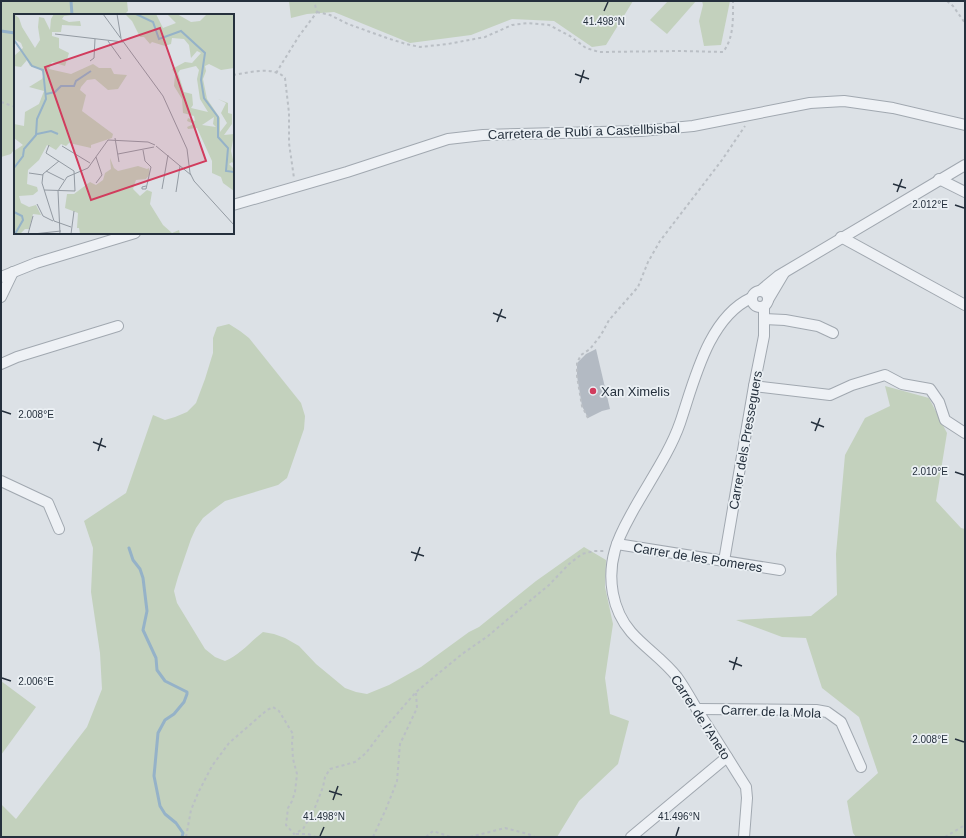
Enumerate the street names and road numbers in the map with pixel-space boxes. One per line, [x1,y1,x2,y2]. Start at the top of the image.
street label: Carretera de Rubí a Castellbisbal [488,121,680,142]
street label: Carrer dels Presseguers [726,369,765,511]
street label: Carrer de les Pomeres [632,540,764,575]
street label: Carrer de l'Aneto [668,672,734,762]
street label: Carrer de la Mola [721,702,822,721]

